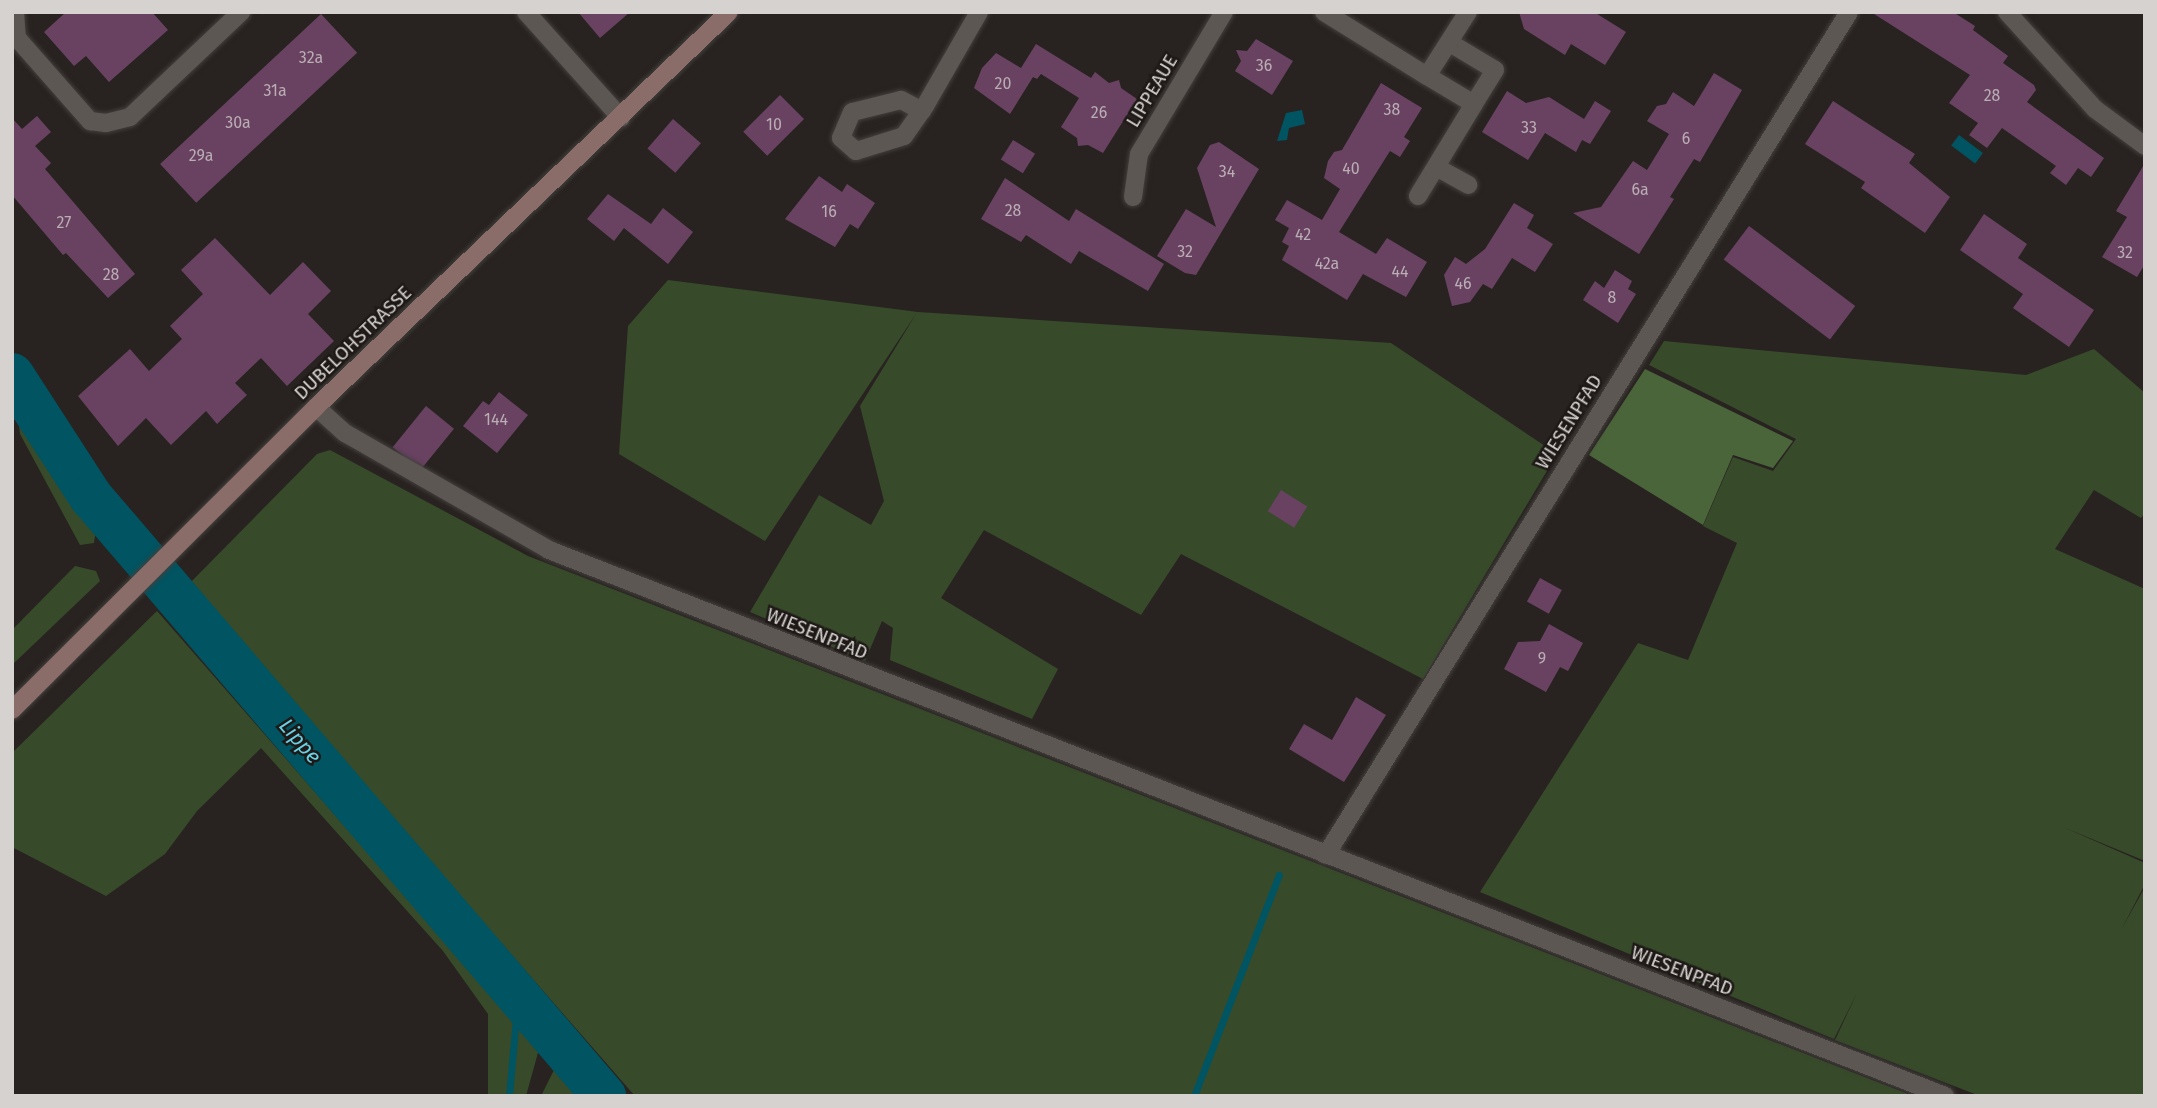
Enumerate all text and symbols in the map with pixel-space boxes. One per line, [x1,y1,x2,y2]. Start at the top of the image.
house number: 32a [299,48,323,68]
street label: LIPPEAUE [1121,51,1183,131]
house number: 36 [1256,56,1272,76]
house number: 20 [995,74,1011,94]
house number: 31a [263,81,287,101]
house number: 28 [1984,86,2000,106]
house number: 38 [1384,100,1400,120]
house number: 26 [1091,103,1107,123]
house number: 30a [225,113,251,133]
house number: 10 [766,115,782,135]
house number: 33 [1521,118,1537,138]
house number: 6 [1682,129,1690,149]
house number: 29a [189,146,213,166]
house number: 40 [1342,159,1360,179]
house number: 34 [1219,162,1235,182]
house number: 6a [1631,180,1649,200]
house number: 28 [1005,201,1021,221]
house number: 16 [821,202,837,222]
house number: 27 [57,213,71,233]
house number: 42 [1295,225,1311,245]
house number: 32 [1177,242,1193,262]
house number: 32 [2117,243,2133,263]
house number: 42a [1315,254,1339,274]
house number: 44 [1391,262,1409,282]
house number: 28 [103,265,119,285]
house number: 46 [1454,274,1472,294]
street label: DUBELOHSTRASSE [290,281,416,405]
house number: 8 [1608,288,1616,308]
street label: WIESENPFAD [1531,370,1607,474]
house number: 144 [484,410,508,430]
street label: WIESENPFAD [763,603,871,665]
house number: 9 [1538,649,1546,669]
water label: Lippe [274,713,326,769]
street label: WIESENPFAD [1628,941,1736,1001]

